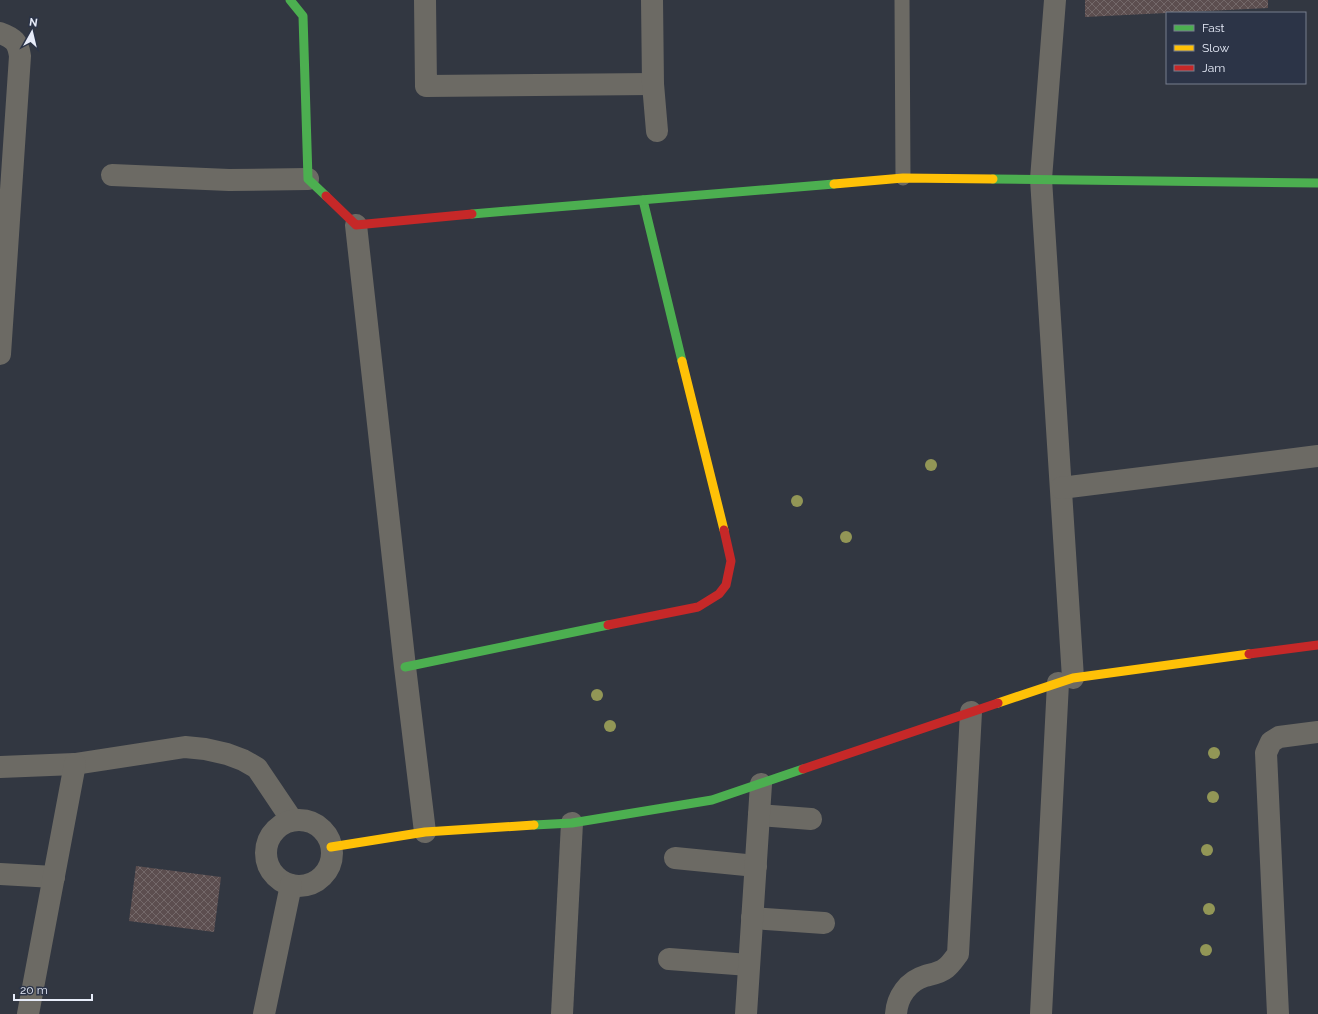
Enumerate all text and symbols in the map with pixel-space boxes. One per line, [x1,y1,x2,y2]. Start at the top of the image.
north arrow [12,12,52,52]
legend [1166,12,1306,84]
text: N [28,16,38,30]
text: Fast [1202,21,1225,35]
text: Slow [1202,41,1229,55]
text: Jam [1202,61,1225,75]
scale bar [14,976,92,1002]
text: 20 m [20,983,48,997]

